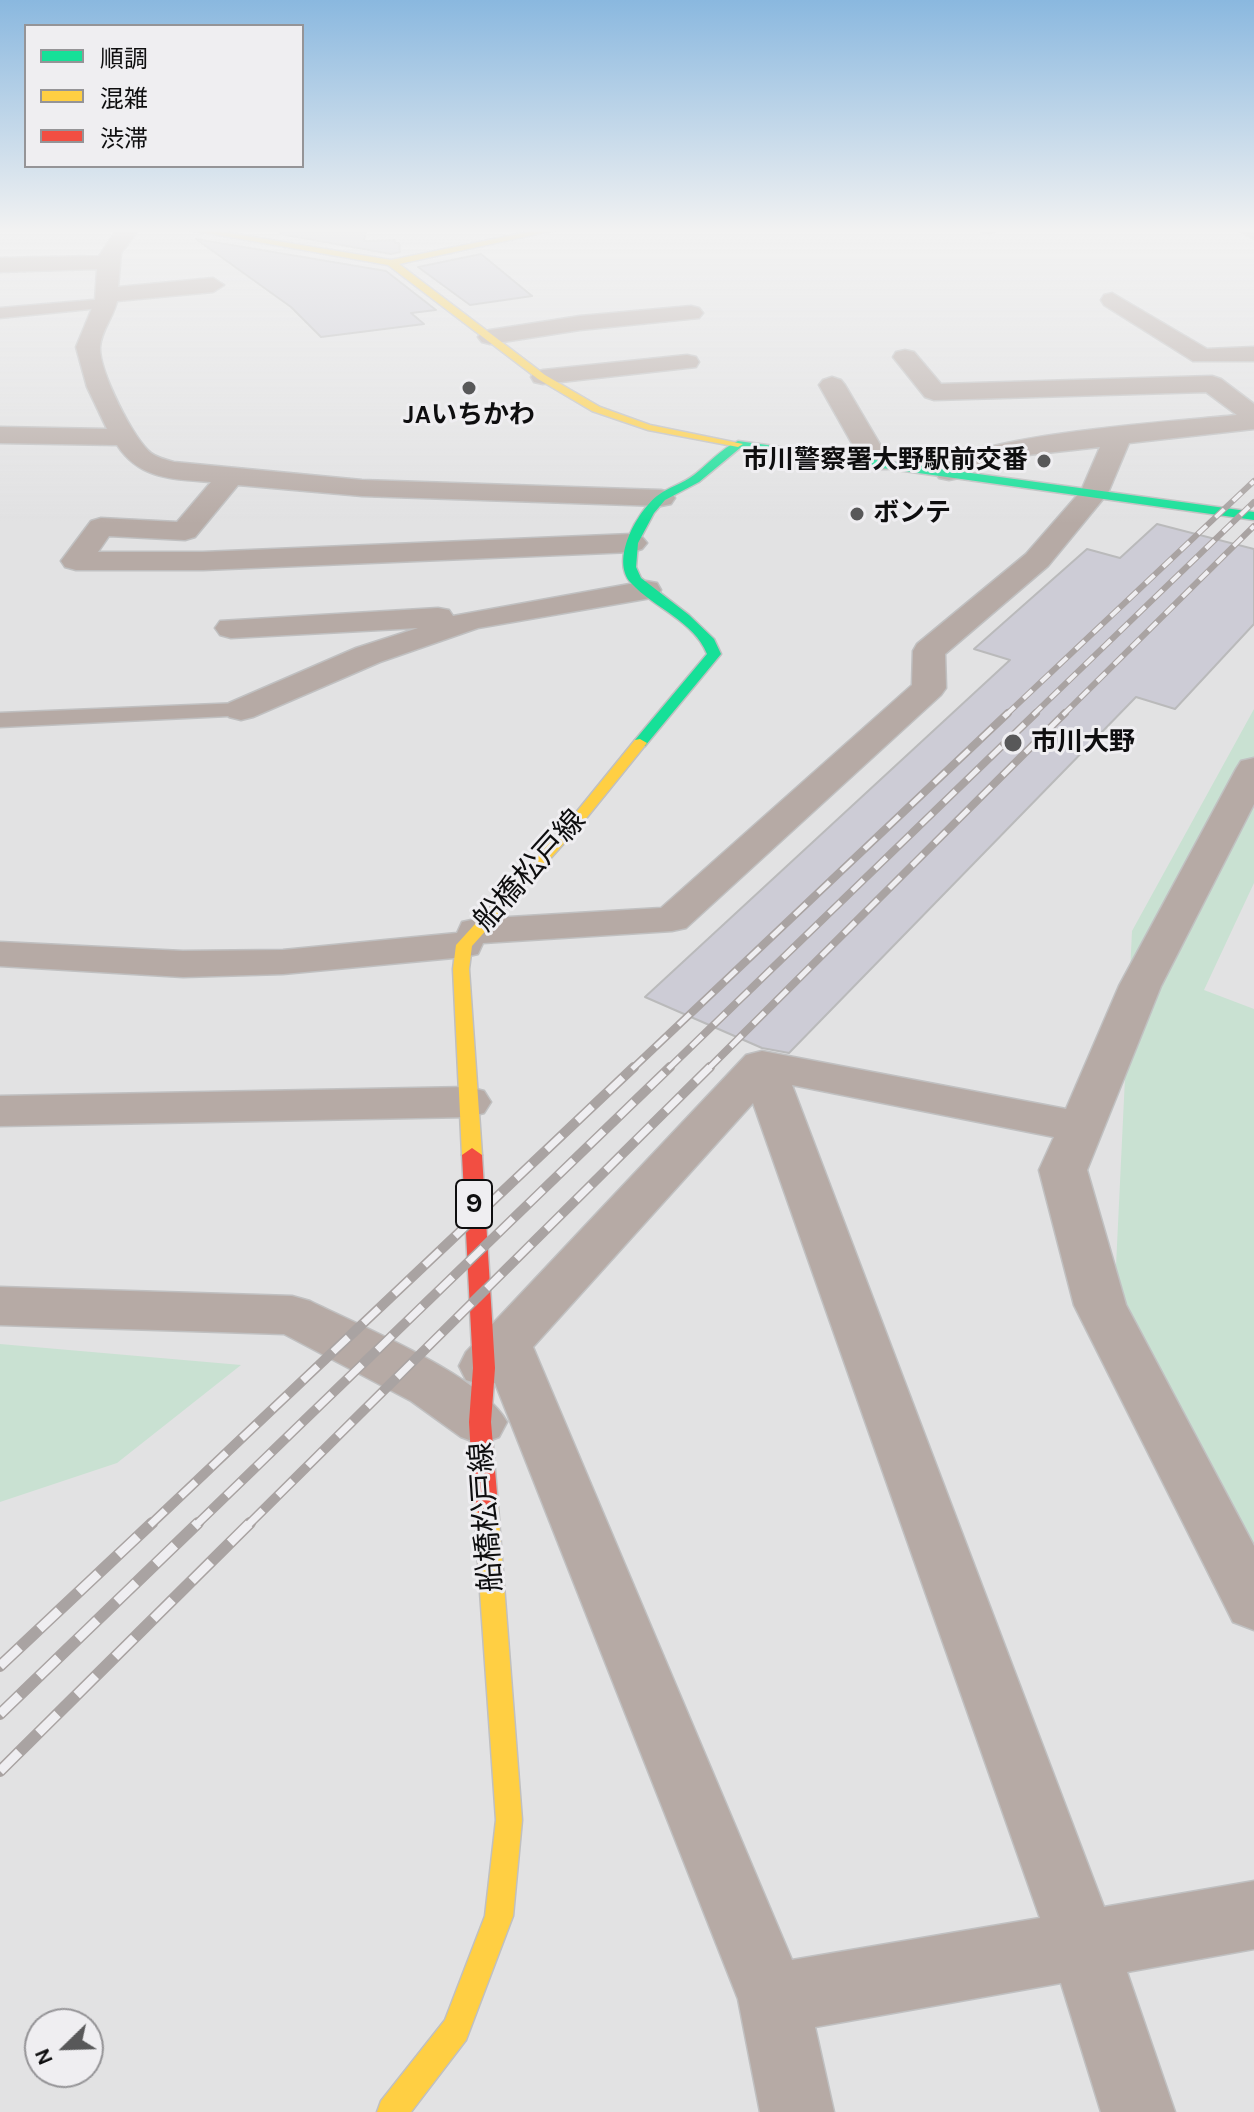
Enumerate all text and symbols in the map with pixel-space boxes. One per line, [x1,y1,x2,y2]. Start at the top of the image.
legend [24,24,304,168]
text: 順調 [100,45,148,73]
text: 混雑 [100,85,148,113]
text: 渋滞 [100,125,148,153]
marker: JAいちかわ [460,379,478,397]
place label: JAいちかわ [403,400,535,432]
place label: 市川警察署大野駅前交番 [742,445,1028,477]
marker: 市川警察署大野駅前交番 [1035,452,1053,470]
place label: ボンテ [873,498,951,530]
marker: ボンテ [848,505,866,523]
place label: 市川大野 [1031,727,1135,759]
marker: 市川大野 [1002,732,1024,754]
street label: 船橋松戸線 [466,803,594,939]
road number: 9 [456,1180,492,1228]
street label: 船橋松戸線 [464,1441,510,1593]
north arrow [24,2008,104,2088]
text: N [29,2044,59,2069]

